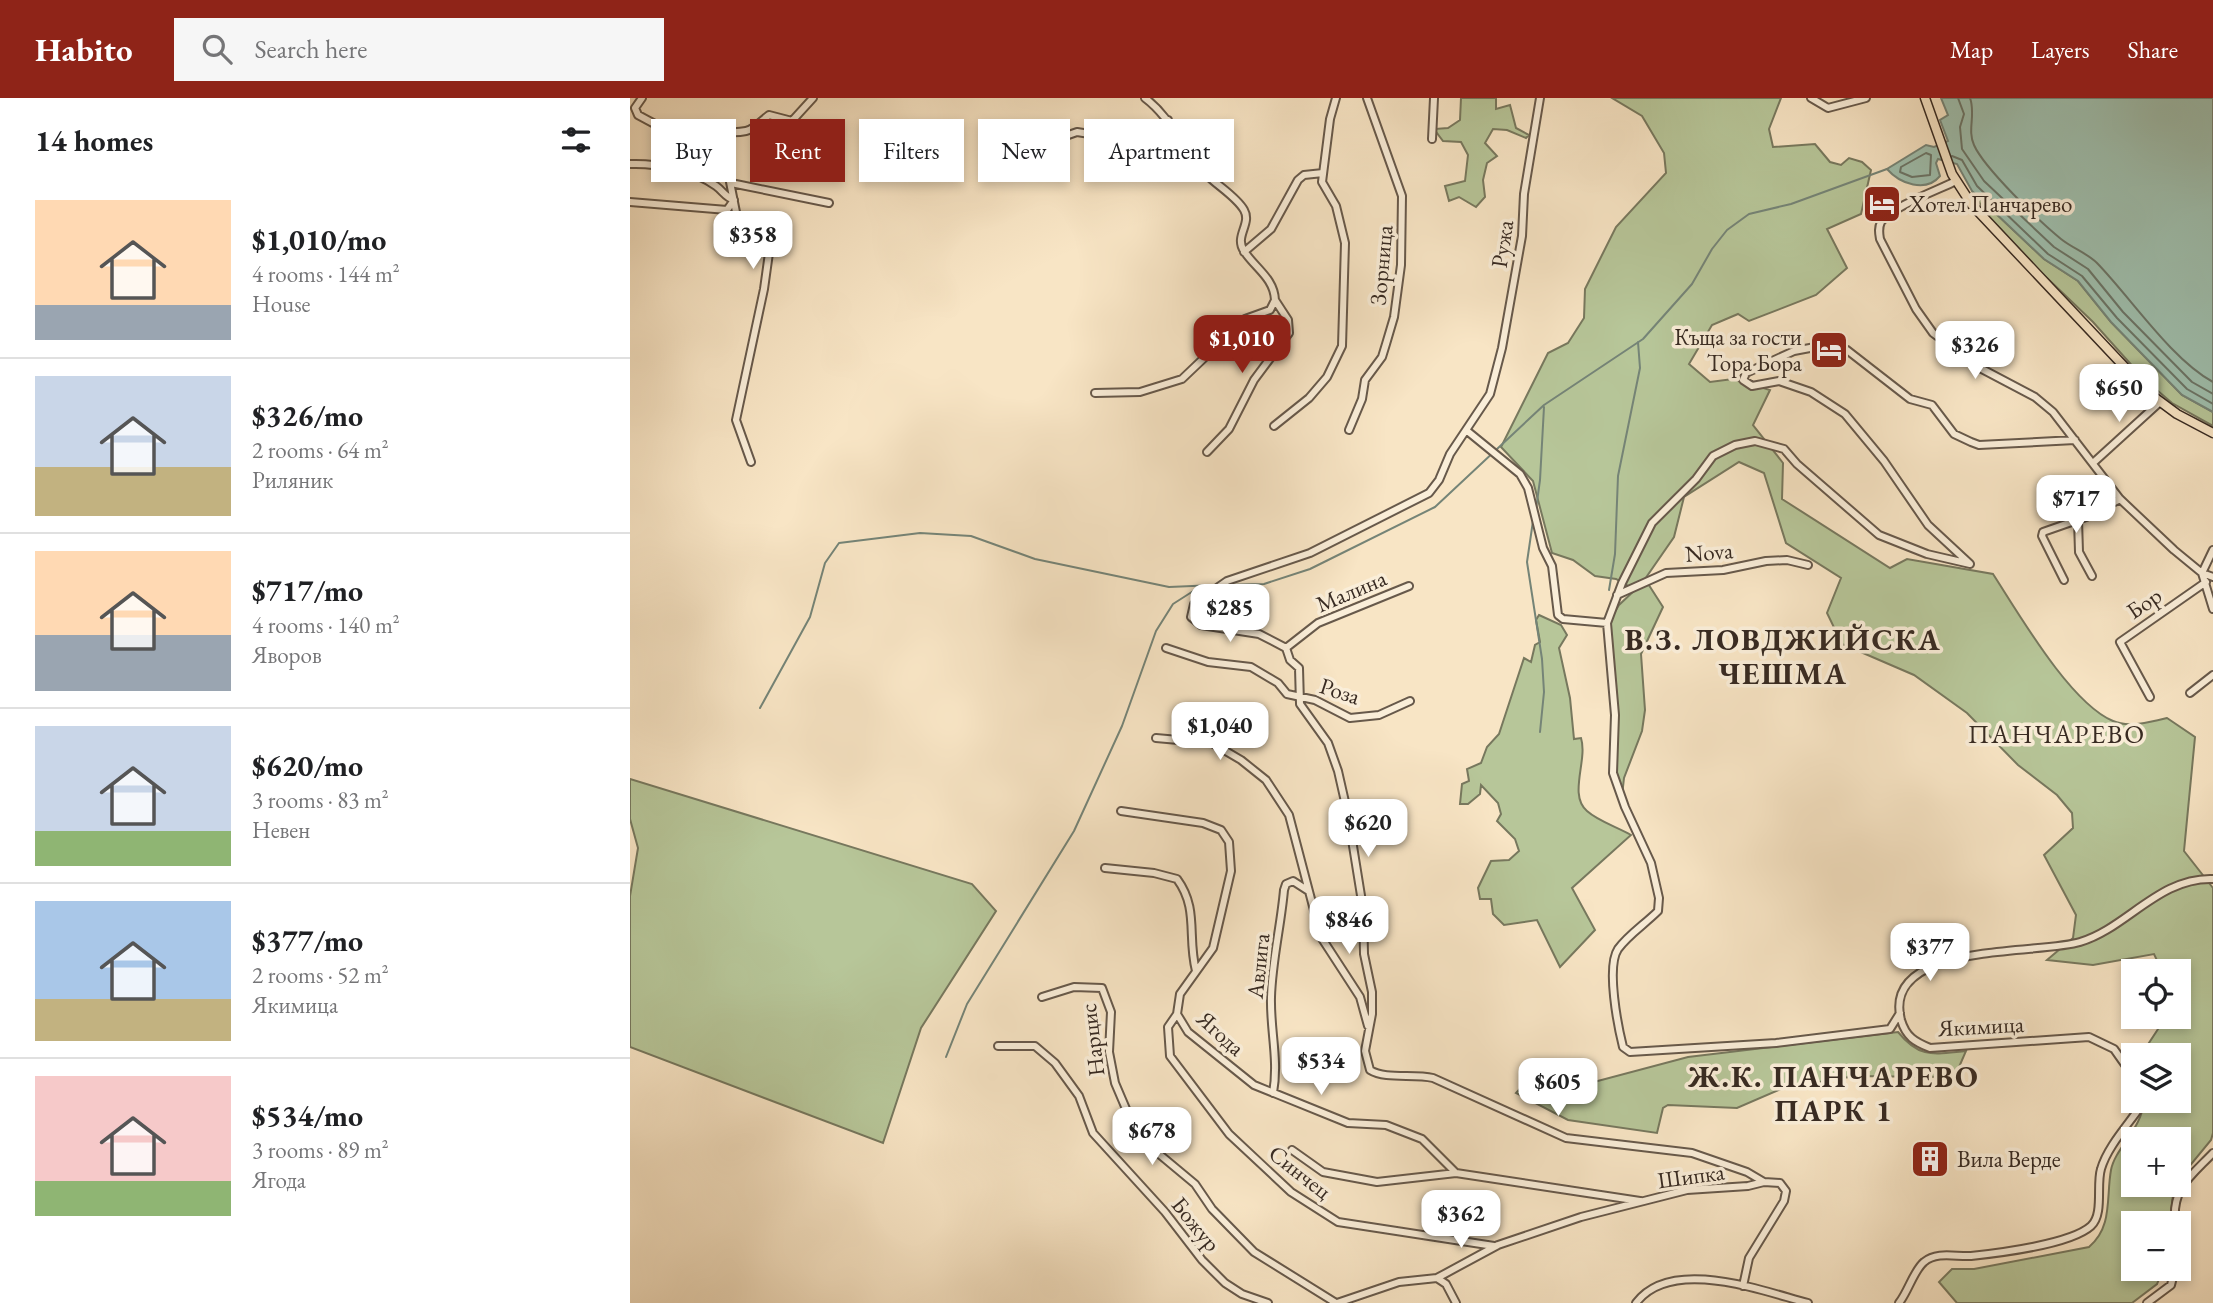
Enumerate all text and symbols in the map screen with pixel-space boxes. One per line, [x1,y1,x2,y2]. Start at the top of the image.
search box [174,18,664,81]
text: Habito [35,28,132,71]
icon: search [198,30,236,68]
text: Search here [254,32,367,66]
text: Map [1950,34,1993,65]
text: Layers [2031,34,2090,65]
text: Share [2128,34,2178,65]
chip: Buy [651,119,736,182]
chip: Rent [750,119,845,182]
chip: Filters [859,119,964,182]
chip: New [978,119,1070,182]
chip: Apartment [1084,119,1234,182]
text: 14 homes [35,121,153,160]
icon: filters [557,121,595,159]
hotel icon: Хотел Панчарево [1861,183,1903,225]
place label: Хотел Панчарево [1908,189,2072,219]
pin: $358 [712,212,794,271]
street label: Ружа [1484,217,1520,270]
text: $358 [729,219,777,249]
text: $1,010/mo [252,220,386,259]
street label: Зорница [1363,223,1400,306]
icon: home [91,228,175,312]
text: 4 rooms · 144 m² [252,259,400,289]
text: House [252,289,311,319]
pin: $1,010 [1185,316,1299,375]
place label: Къща за гости Тора Бора [1674,322,1803,378]
pin: $326 [1934,322,2016,381]
text: $1,010 [1210,323,1274,353]
hotel icon: Къща за гости Тора Бора [1808,329,1850,371]
text: $326 [1951,329,1999,359]
pin: $650 [2078,364,2160,424]
text: $650 [2095,372,2143,402]
text: $326/mo [252,396,363,435]
icon: home [91,404,175,488]
text: 2 rooms · 64 m² [252,435,389,465]
text: Риляник [252,465,333,495]
pin: $717 [2035,476,2117,535]
text: $717 [2052,483,2100,513]
street label: Nova [1684,535,1735,569]
street label: Малина [1311,562,1392,619]
text: $717/mo [252,571,363,610]
icon: home [91,579,175,663]
street label: Бор [2120,580,2168,626]
pin: $285 [1189,584,1271,644]
text: $285 [1206,592,1254,622]
text: 4 rooms · 140 m² [252,610,400,640]
district label: В.З. ЛОВДЖИЙСКА ЧЕШМА [1624,620,1942,693]
text: Яворов [252,640,322,670]
street label: Роза [1316,670,1365,712]
pin: $1,040 [1163,702,1277,762]
text: $1,040 [1188,710,1252,740]
district label: ПАНЧАРЕВО [1968,717,2146,751]
text: $620/mo [252,746,363,785]
icon: home [91,754,175,838]
text: 3 rooms · 83 m² [252,785,389,815]
pin: $620 [1327,800,1409,859]
text: $620 [1344,807,1392,837]
text: Невен [252,815,310,845]
pin: $846 [1308,896,1390,956]
text: $846 [1325,904,1373,934]
text: $377/mo [252,921,363,960]
pin: $377 [1889,924,1971,983]
icon: home [91,929,175,1013]
street label: Авлига [1240,931,1276,1001]
text: $377 [1906,931,1954,961]
map controls [2121,959,2191,1281]
button: locate [2121,959,2191,1029]
text: 2 rooms · 52 m² [252,960,389,990]
text: Якимица [252,990,338,1020]
street label: Нарцис [1073,1002,1111,1078]
street label: Ягода [1190,1003,1252,1063]
street label: Якимица [1936,1009,2026,1043]
pin: $534 [1280,1038,1362,1097]
button: layers [2121,1043,2191,1113]
text: $534 [1297,1045,1345,1075]
district label: Ж.К. ПАНЧАРЕВО ПАРК 1 [1687,1057,1980,1130]
pin: $605 [1517,1058,1599,1118]
text: $605 [1534,1066,1582,1096]
text: $534/mo [252,1096,363,1135]
icon: home [91,1104,175,1188]
pin: $678 [1111,1108,1193,1167]
text: $678 [1128,1115,1176,1145]
button: + [2121,1127,2191,1197]
text: 3 rooms · 89 m² [252,1135,389,1165]
street label: Синчец [1263,1138,1338,1206]
building icon: Вила Верде [1909,1138,1951,1180]
place label: Вила Верде [1957,1144,2061,1174]
street label: Шипка [1656,1156,1727,1196]
text: Ягода [252,1165,306,1195]
street label: Божур [1165,1190,1227,1258]
pin: $362 [1420,1190,1502,1250]
text: $362 [1437,1198,1485,1228]
button: − [2121,1211,2191,1281]

